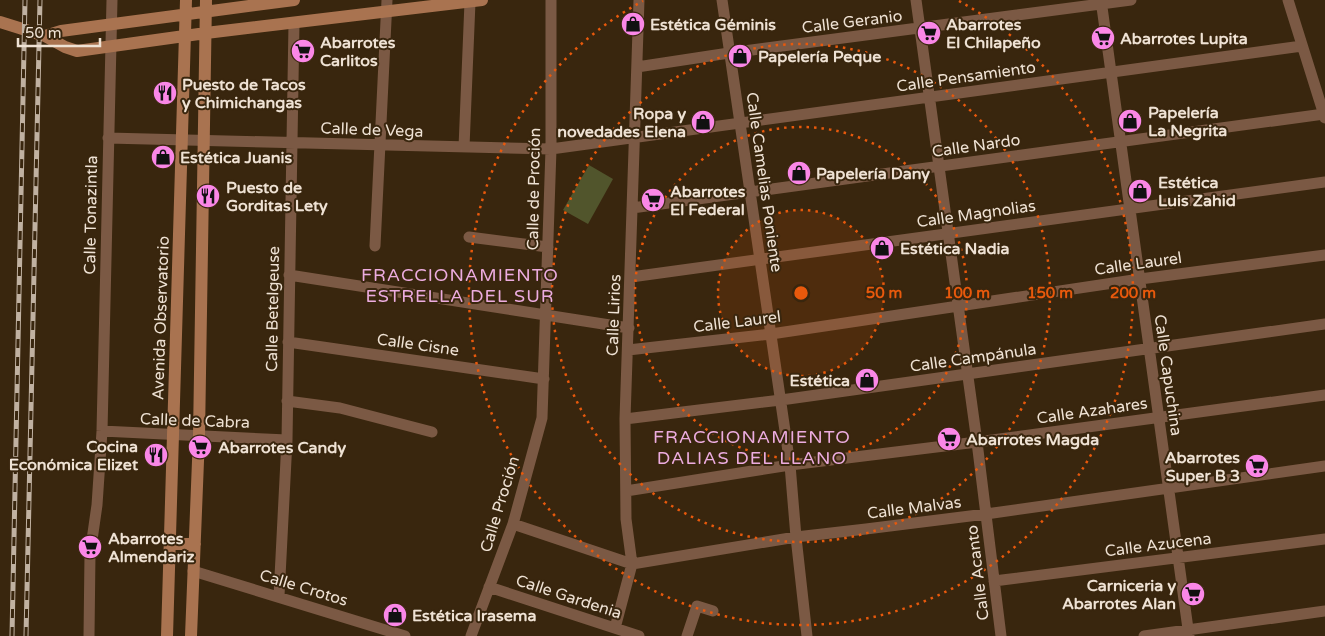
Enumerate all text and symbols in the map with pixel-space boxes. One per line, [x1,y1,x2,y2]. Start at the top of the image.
street label: Calle Geranio [801,6,903,38]
shop icon: Estética Géminis [620,11,646,37]
scale bar [18,15,100,47]
place label: Estética Géminis [650,15,776,35]
place label: Abarrotes El Chilapeño [946,15,1041,53]
supermarket icon: Abarrotes El Chilapeño [916,20,942,46]
text: 50 m [25,24,62,42]
supermarket icon: Abarrotes Lupita [1090,25,1116,51]
place label: Abarrotes Lupita [1120,29,1248,49]
place label: Abarrotes Carlitos [320,33,396,71]
supermarket icon: Abarrotes Carlitos [290,38,316,64]
shop icon: Papelería Peque [727,43,753,69]
place label: Papelería Peque [758,47,881,67]
street label: Calle Pensamiento [895,57,1037,97]
place label: Puesto de Tacos y Chimichangas [182,75,306,113]
restaurant icon: Puesto de Tacos y Chimichangas [152,80,178,106]
street label: Calle Camelias Poniente [741,91,787,273]
place label: Papelería La Negrita [1148,103,1227,141]
place label: Ropa y novedades Elena [557,104,686,142]
shop icon: Papelería La Negrita [1117,108,1143,134]
shop icon: Ropa y novedades Elena [690,109,716,135]
street label: Calle de Vega [320,118,424,142]
street label: Calle de Proción [523,127,545,251]
street label: Calle Nardo [931,130,1022,162]
shop icon: Estética Juanis [150,144,176,170]
place label: Estética Juanis [180,148,292,168]
street label: Calle Tonazintla [80,155,102,275]
shop icon: Papelería Dany [786,160,812,186]
place label: Papelería Dany [816,164,930,184]
place label: Estética Luis Zahid [1158,173,1236,211]
place label: Puesto de Gorditas Lety [226,178,328,216]
shop icon: Estética Luis Zahid [1127,178,1153,204]
place label: Abarrotes El Federal [670,182,746,220]
restaurant icon: Puesto de Gorditas Lety [195,183,221,209]
supermarket icon: Abarrotes El Federal [640,187,666,213]
street label: Calle Magnolias [915,196,1037,232]
shop icon: Estética Nadia [869,235,895,261]
street label: Avenida Observatorio [148,236,174,400]
place label: Estética Nadia [900,239,1009,259]
street label: Calle Betelgeuse [262,246,284,372]
street label: Calle Laurel [1093,248,1183,280]
district label: FRACCIONAMIENTO ESTRELLA DEL SUR [361,264,559,307]
street label: Calle Lirios [603,274,625,356]
centre of rings [792,284,810,302]
text: 50 m [866,284,902,302]
text: 100 m [944,284,990,302]
text: 150 m [1027,284,1073,302]
text: 200 m [1110,284,1156,302]
street label: Calle Laurel [692,307,782,337]
street label: Calle Capuchina [1150,313,1186,437]
street label: Calle Cisne [375,329,460,361]
street label: Calle Campánula [909,339,1038,377]
shop icon: Estética [854,367,880,393]
place label: Estética [790,371,850,391]
street label: Calle Azahares [1036,393,1149,429]
street label: Calle de Cabra [140,409,250,433]
district label: FRACCIONAMIENTO DALIAS DEL LLANO [653,426,851,469]
supermarket icon: Abarrotes Magda [936,426,962,452]
place label: Abarrotes Magda [966,430,1099,450]
supermarket icon: Abarrotes Candy [187,434,213,460]
place label: Cocina Económica Elizet [9,437,139,475]
place label: Abarrotes Candy [218,438,346,458]
restaurant icon: Cocina Económica Elizet [143,442,169,468]
place label: Abarrotes Super B 3 [1165,448,1240,486]
supermarket icon: Abarrotes Super B 3 [1244,453,1270,479]
street label: Calle Proción [476,454,524,555]
street label: Calle Malvas [866,492,962,524]
street label: Calle Acanto [962,524,994,622]
place label: Abarrotes Almendariz [108,529,195,567]
street label: Calle Azucena [1104,529,1213,561]
supermarket icon: Abarrotes Almendariz [77,534,103,560]
street label: Calle Crotos [257,565,350,611]
street label: Calle Gardenia [513,570,624,623]
place label: Carniceria y Abarrotes Alan [1062,576,1176,614]
supermarket icon: Carniceria y Abarrotes Alan [1180,581,1206,607]
shop icon: Estética Irasema [382,602,408,628]
place label: Estética Irasema [412,606,537,626]

